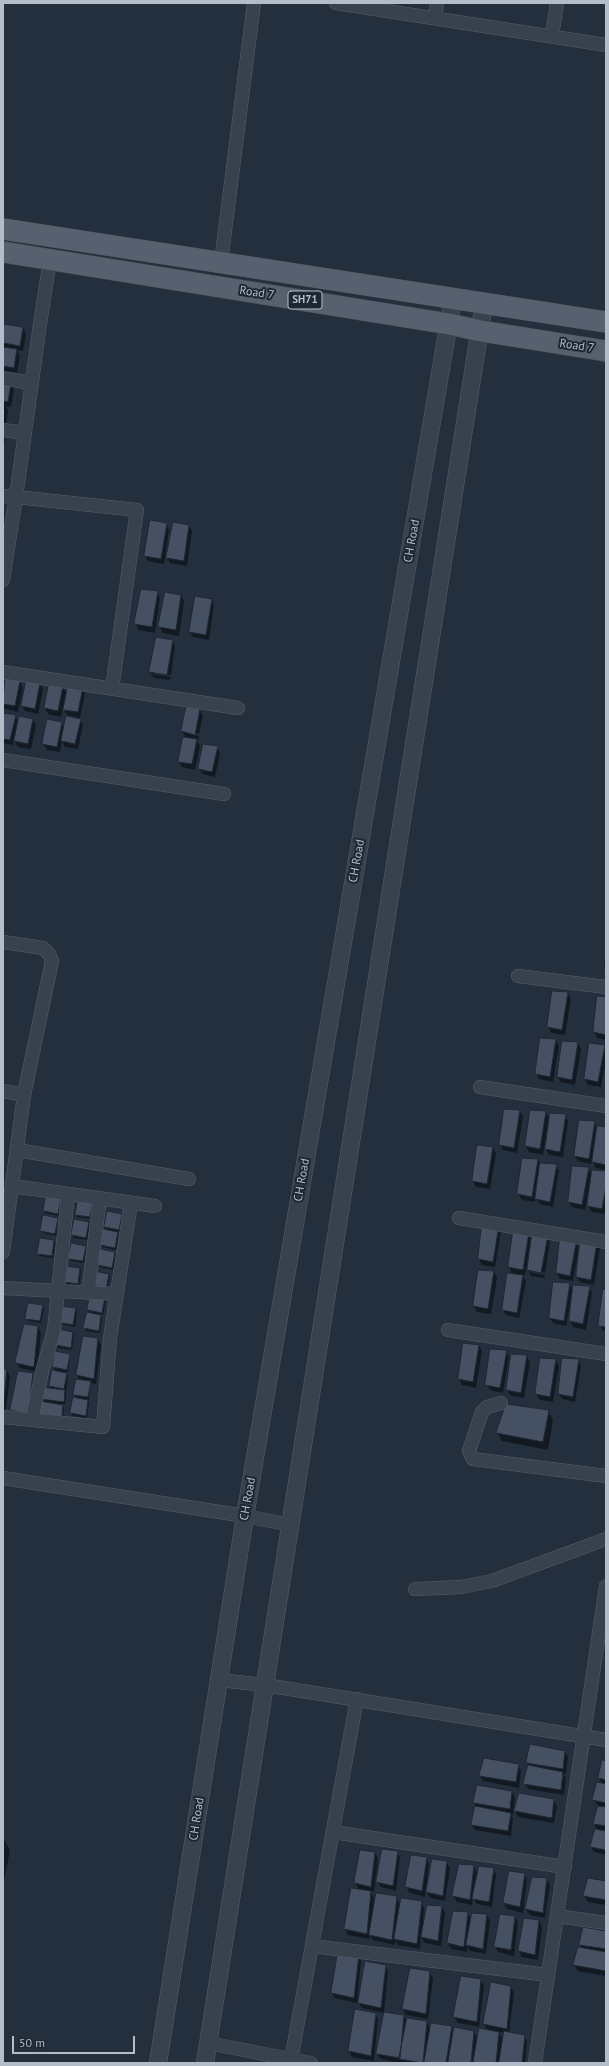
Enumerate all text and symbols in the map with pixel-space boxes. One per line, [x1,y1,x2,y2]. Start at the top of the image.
street label: Road 7 [239,283,275,303]
road number: SH71 [288,291,322,309]
street label: Road 7 [559,336,595,356]
street label: CH Road [401,518,423,564]
street label: CH Road [346,838,368,884]
street label: CH Road [291,1157,313,1203]
street label: CH Road [237,1476,259,1522]
street label: CH Road [186,1796,208,1842]
scale bar [14,2028,137,2054]
text: 50 m [19,2035,45,2050]

